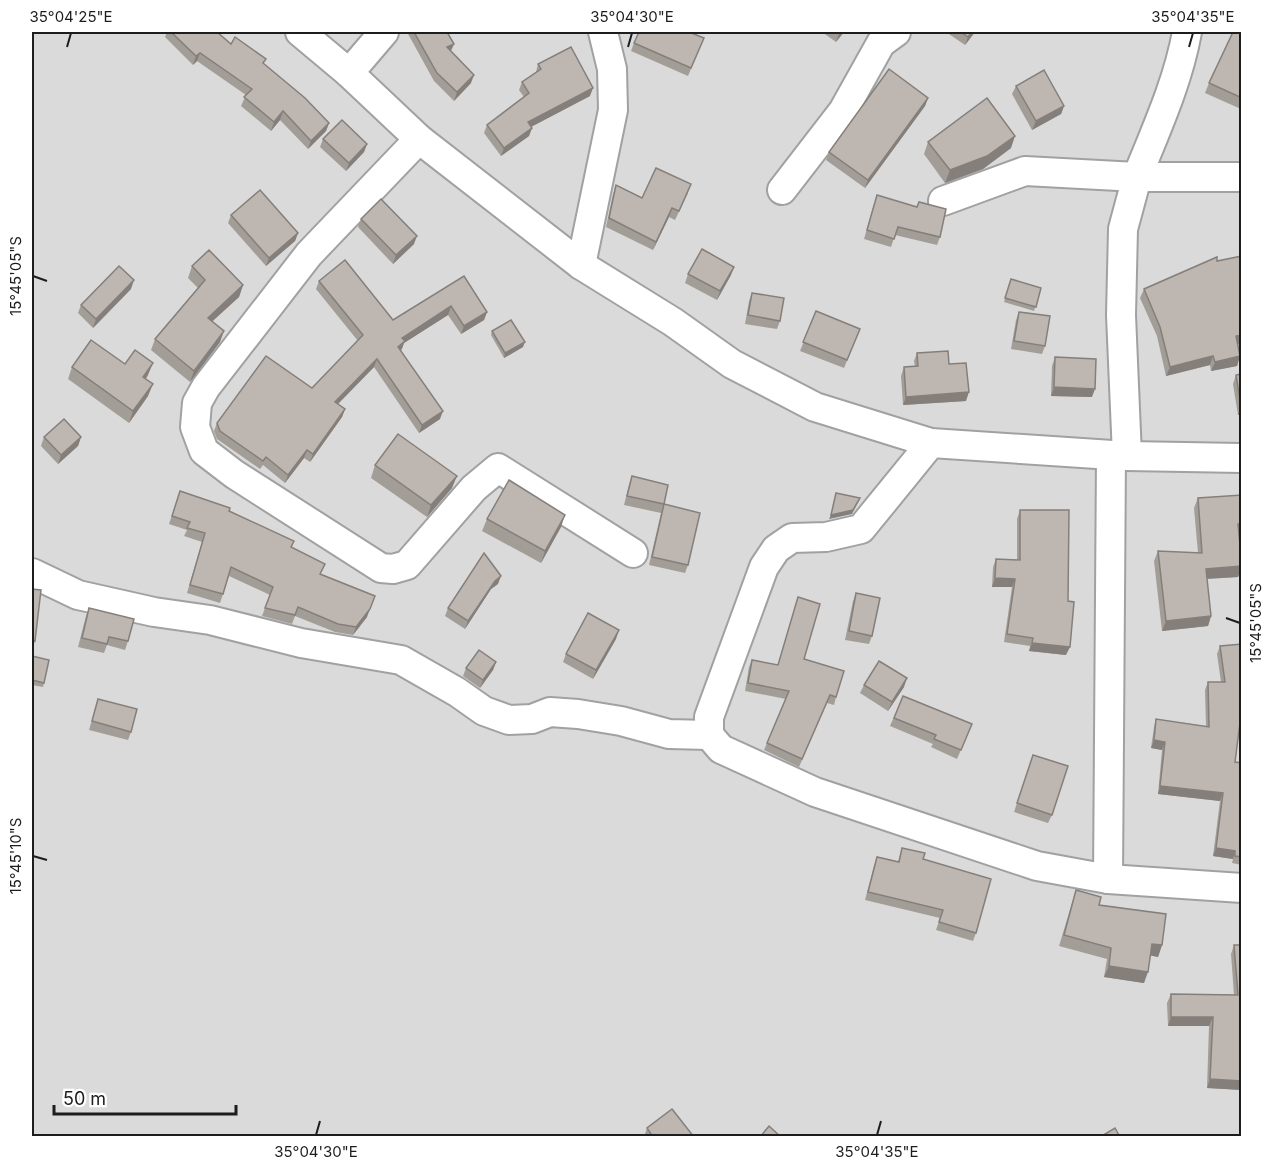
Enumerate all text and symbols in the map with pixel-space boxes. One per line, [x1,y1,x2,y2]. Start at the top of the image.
text: 35°04'25"E [29,7,113,26]
text: 35°04'30"E [590,7,674,26]
text: 35°04'35"E [1151,7,1235,26]
text: 15°45'05"S [6,236,25,316]
text: 15°45'05"S [1246,583,1265,663]
text: 15°45'10"S [6,818,25,894]
scale bar [54,1078,236,1116]
text: 50 m [63,1088,106,1109]
text: 35°04'30"E [274,1142,358,1161]
text: 35°04'35"E [835,1142,919,1161]

